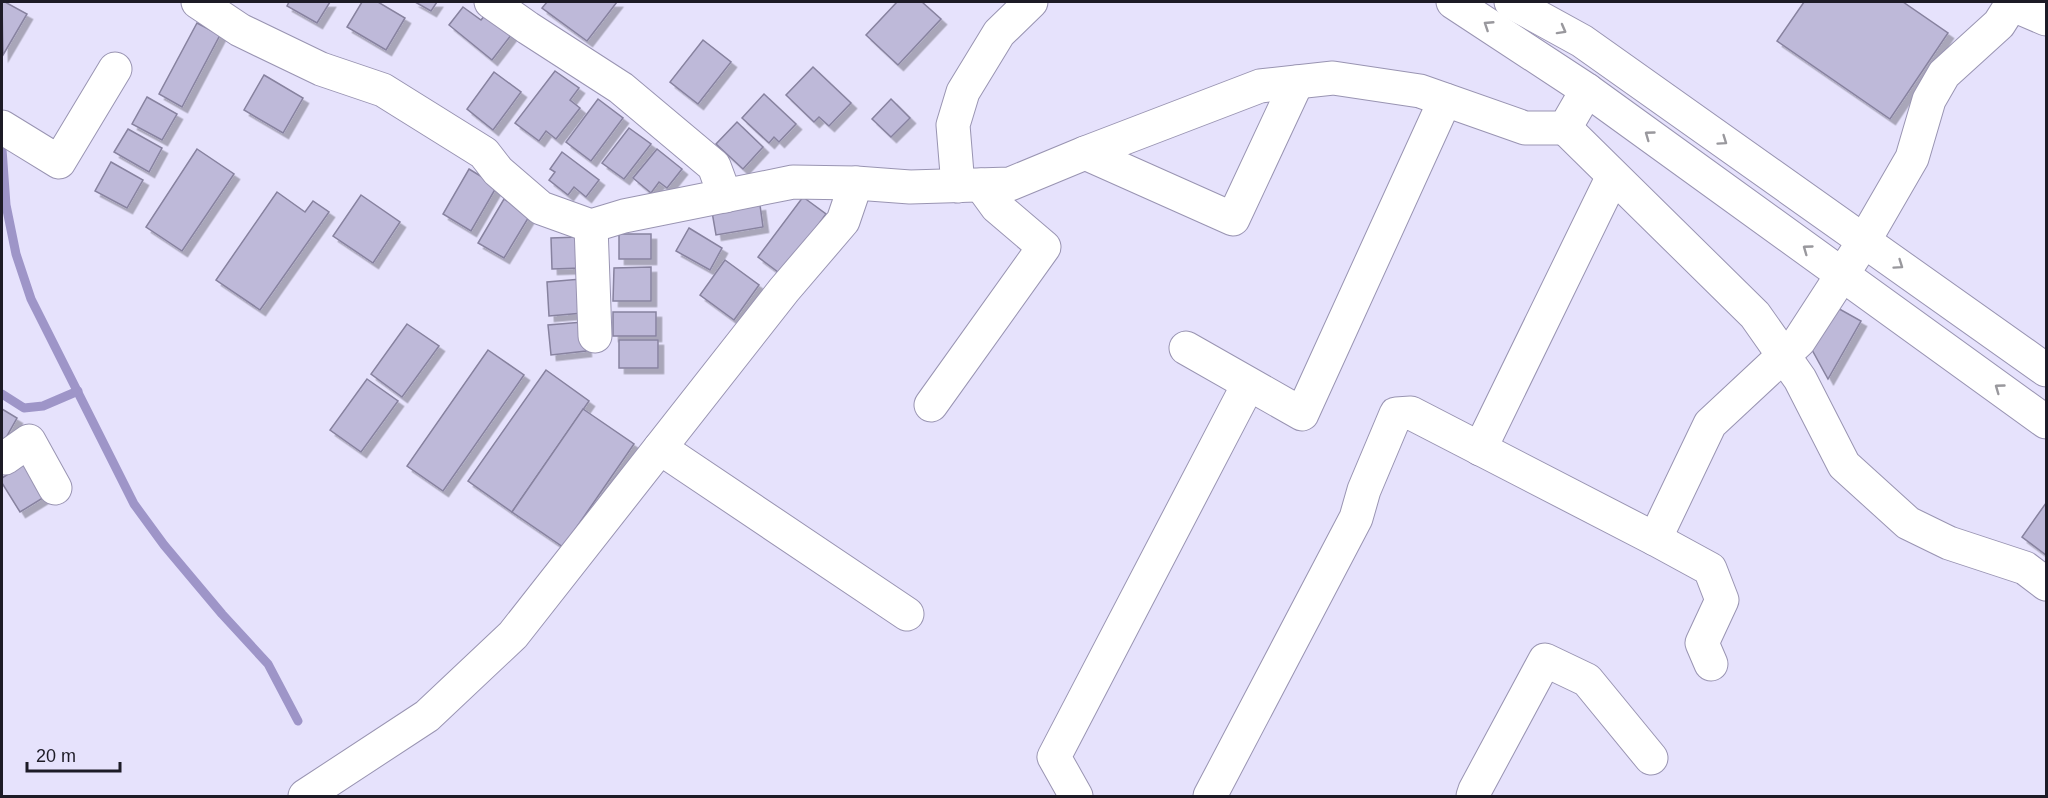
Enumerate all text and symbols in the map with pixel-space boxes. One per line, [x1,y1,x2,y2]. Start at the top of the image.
one-way arrow [1484,20,1494,32]
one-way arrow [1556,23,1566,34]
one-way arrow [1644,131,1655,142]
one-way arrow [1716,133,1727,144]
one-way arrow [1802,245,1813,256]
one-way arrow [1893,258,1904,269]
one-way arrow [1995,384,2006,395]
scale bar [27,735,120,773]
text: 20 m [36,746,76,766]

